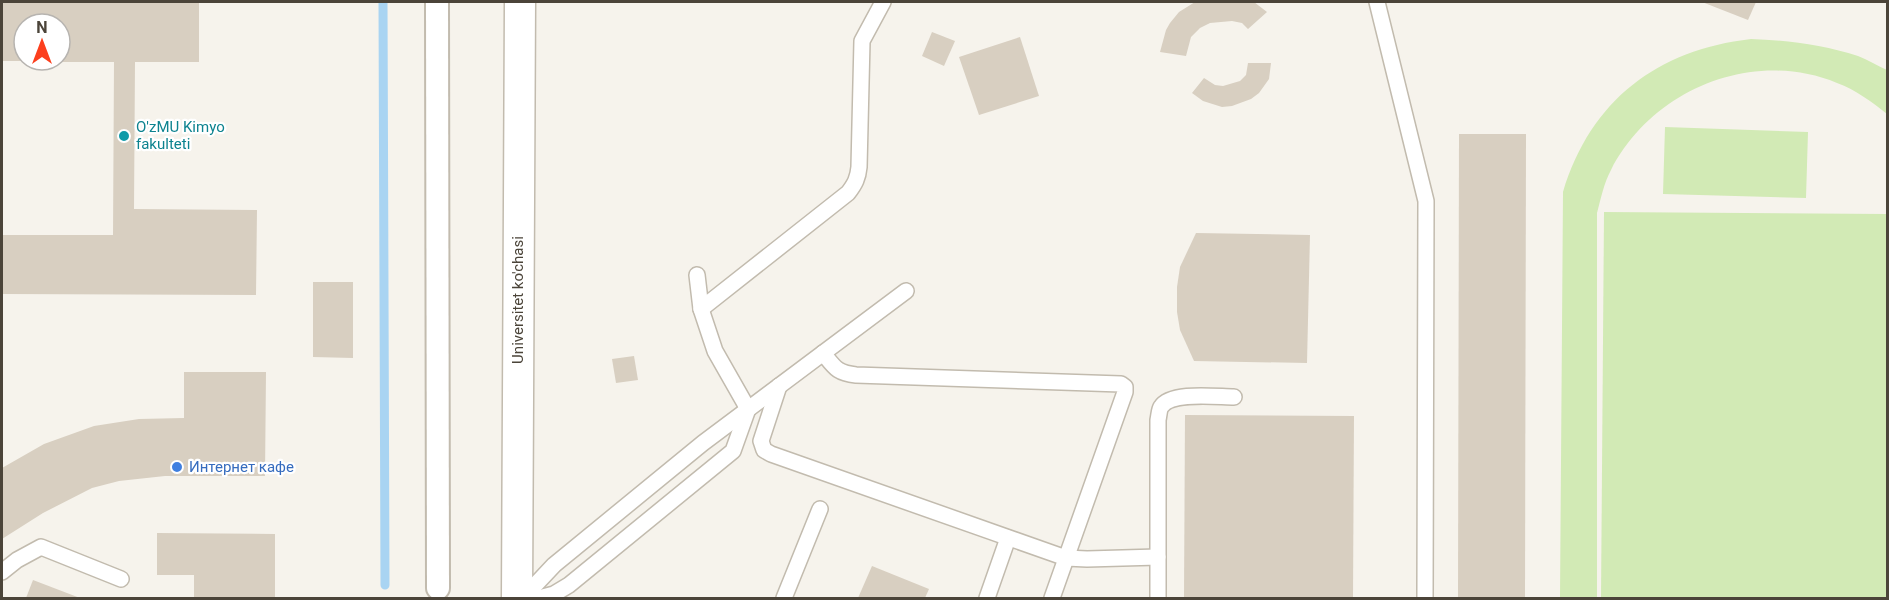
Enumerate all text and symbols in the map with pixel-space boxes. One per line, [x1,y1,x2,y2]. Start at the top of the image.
north arrow [12,12,72,72]
text: N [36,18,48,37]
place label: O'zMU Kimyo fakulteti [136,118,225,153]
marker: O'zMU Kimyo fakulteti [117,129,131,143]
street label: Universitet ko'chasi [509,236,527,364]
place label: Интернет кафе [189,458,294,476]
marker: Интернет кафе [170,460,184,474]

